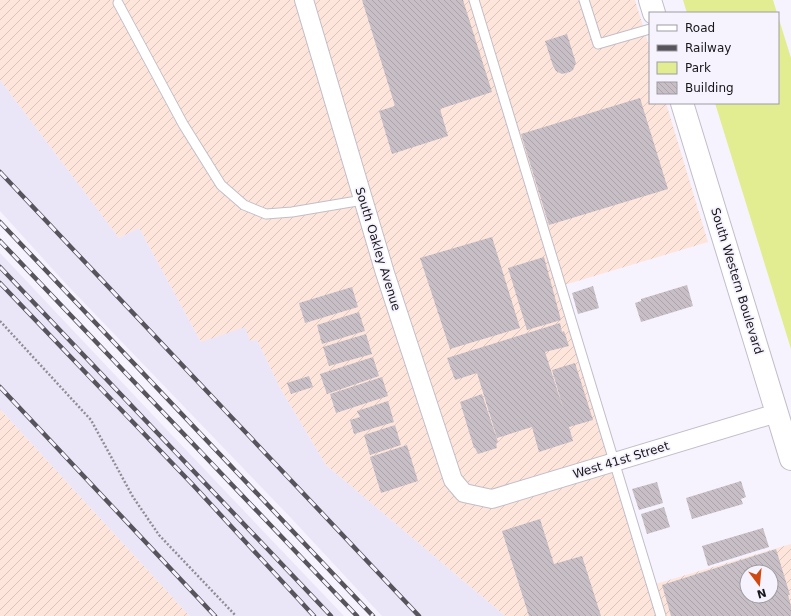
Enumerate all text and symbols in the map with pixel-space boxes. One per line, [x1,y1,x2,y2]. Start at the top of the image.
legend [649,12,779,104]
text: Road [685,21,715,35]
text: Railway [685,41,731,55]
text: Park [685,61,711,75]
text: Building [685,81,734,95]
street label: South Oakley Avenue [352,185,404,313]
street label: South Western Boulevard [708,206,766,356]
street label: West 41st Street [571,439,671,481]
north arrow [739,564,779,604]
text: N [755,586,768,601]

